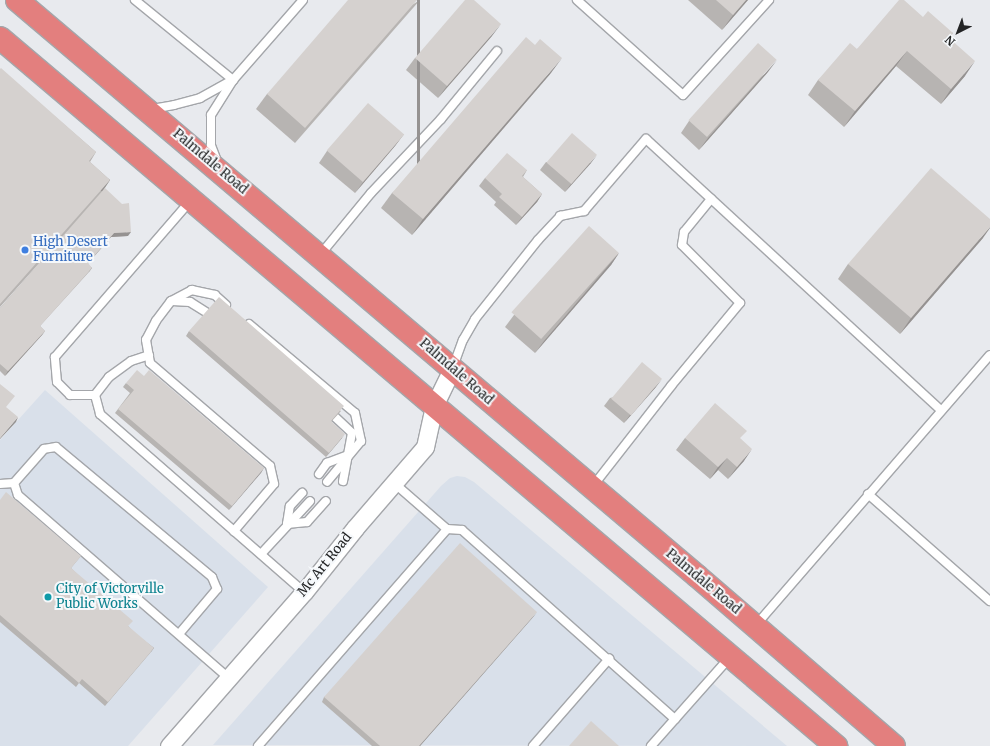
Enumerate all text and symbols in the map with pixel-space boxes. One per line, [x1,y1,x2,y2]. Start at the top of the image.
north arrow [938,12,978,52]
text: N [942,33,958,49]
street label: Palmdale Road [170,126,250,198]
place label: High Desert Furniture [33,235,108,266]
marker: High Desert Furniture [20,245,30,255]
street label: Palmdale Road [416,336,496,408]
street label: Mc Art Road [295,530,355,600]
street label: Palmdale Road [663,546,743,618]
place label: City of Victorville Public Works [56,582,164,613]
marker: City of Victorville Public Works [43,592,53,602]

